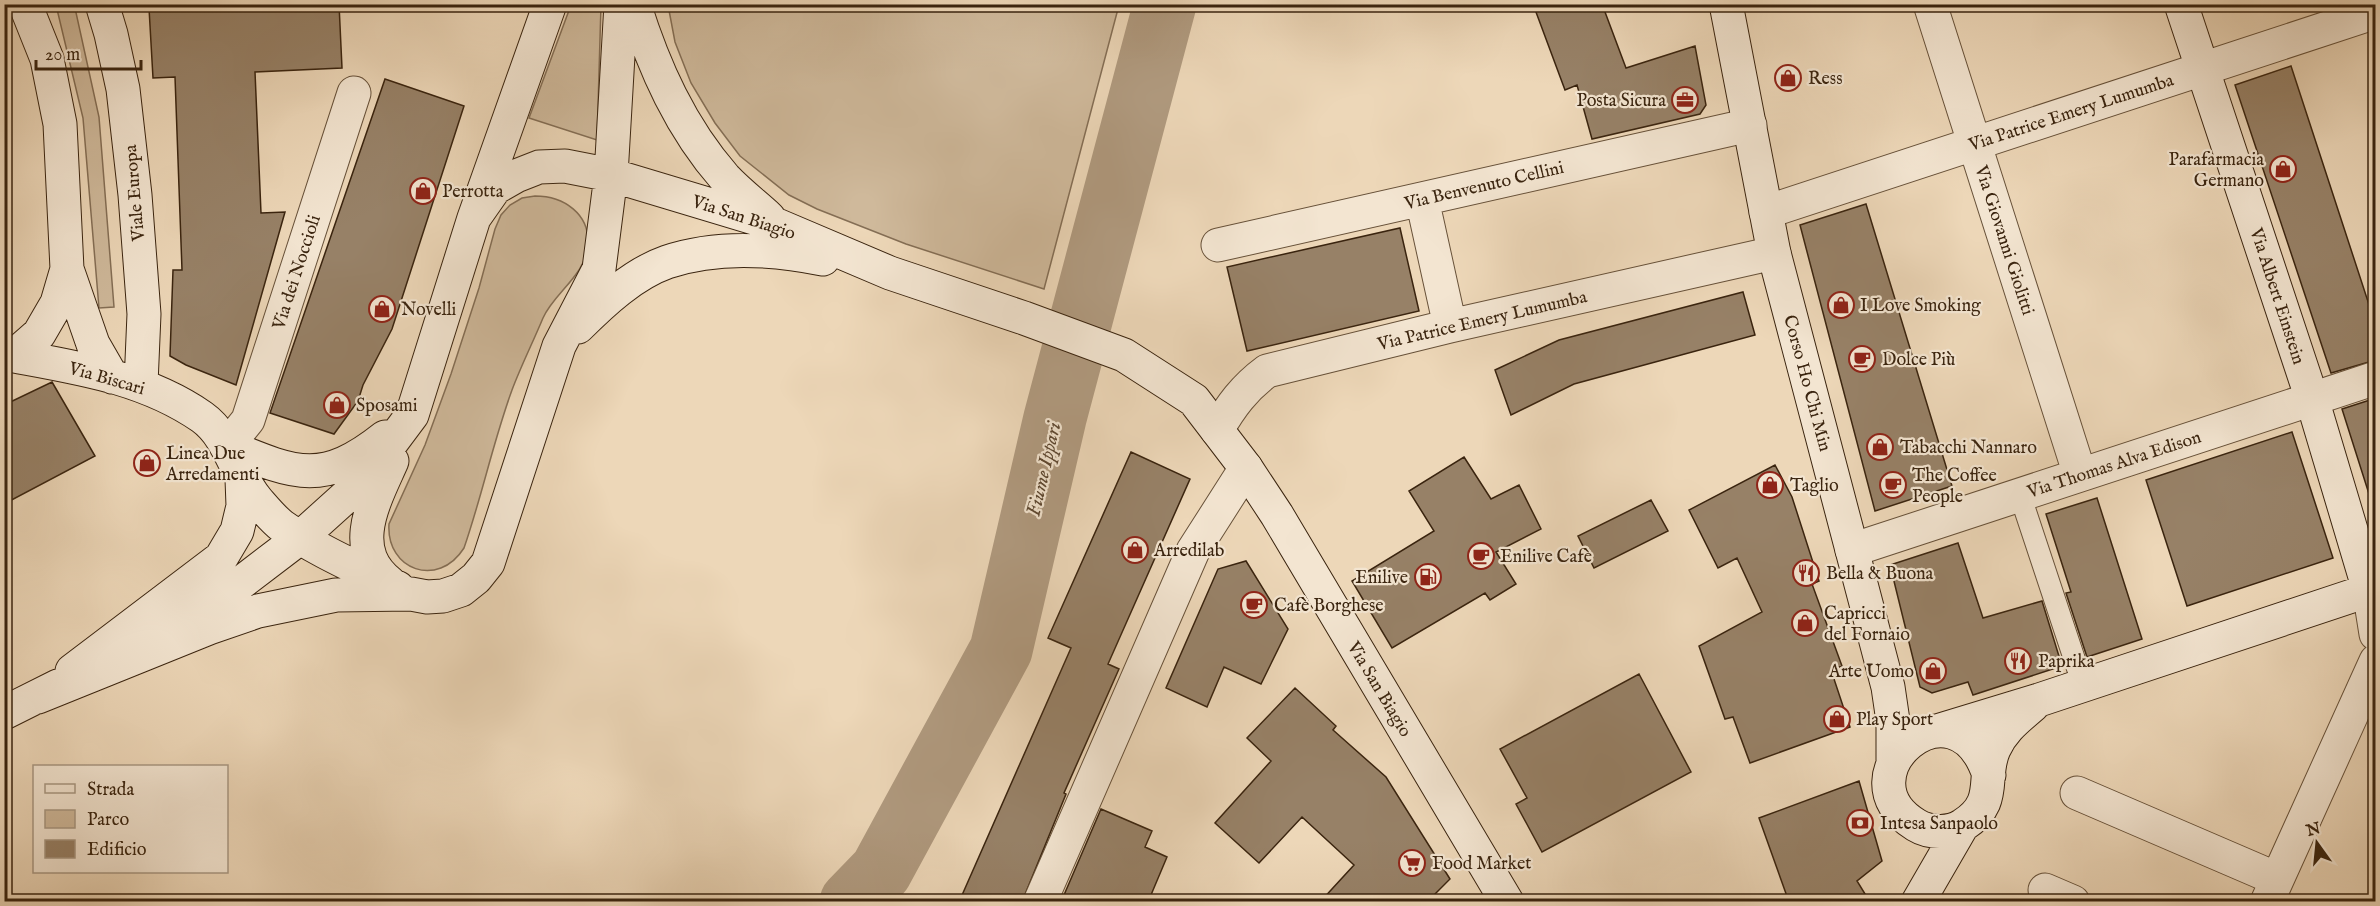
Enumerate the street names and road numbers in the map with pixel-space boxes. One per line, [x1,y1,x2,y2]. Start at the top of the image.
street label: Via Patrice Emery Lumumba [1965,69,2177,158]
street label: Viale Europa [120,143,151,243]
street label: Via Benvenuto Cellini [1401,157,1566,216]
street label: Via Giovanni Giolitti [1968,162,2039,318]
street label: Via San Biagio [688,191,798,246]
street label: Via dei Noccioli [268,212,327,334]
street label: Via Albert Einstein [2243,224,2310,368]
street label: Via Patrice Emery Lumumba [1374,286,1590,357]
street label: Corso Ho Chi Min [1777,313,1836,455]
street label: Via Biscari [65,357,148,401]
street label: Via Thomas Alva Edison [2024,426,2205,505]
street label: Via San Biagio [1341,637,1416,742]

